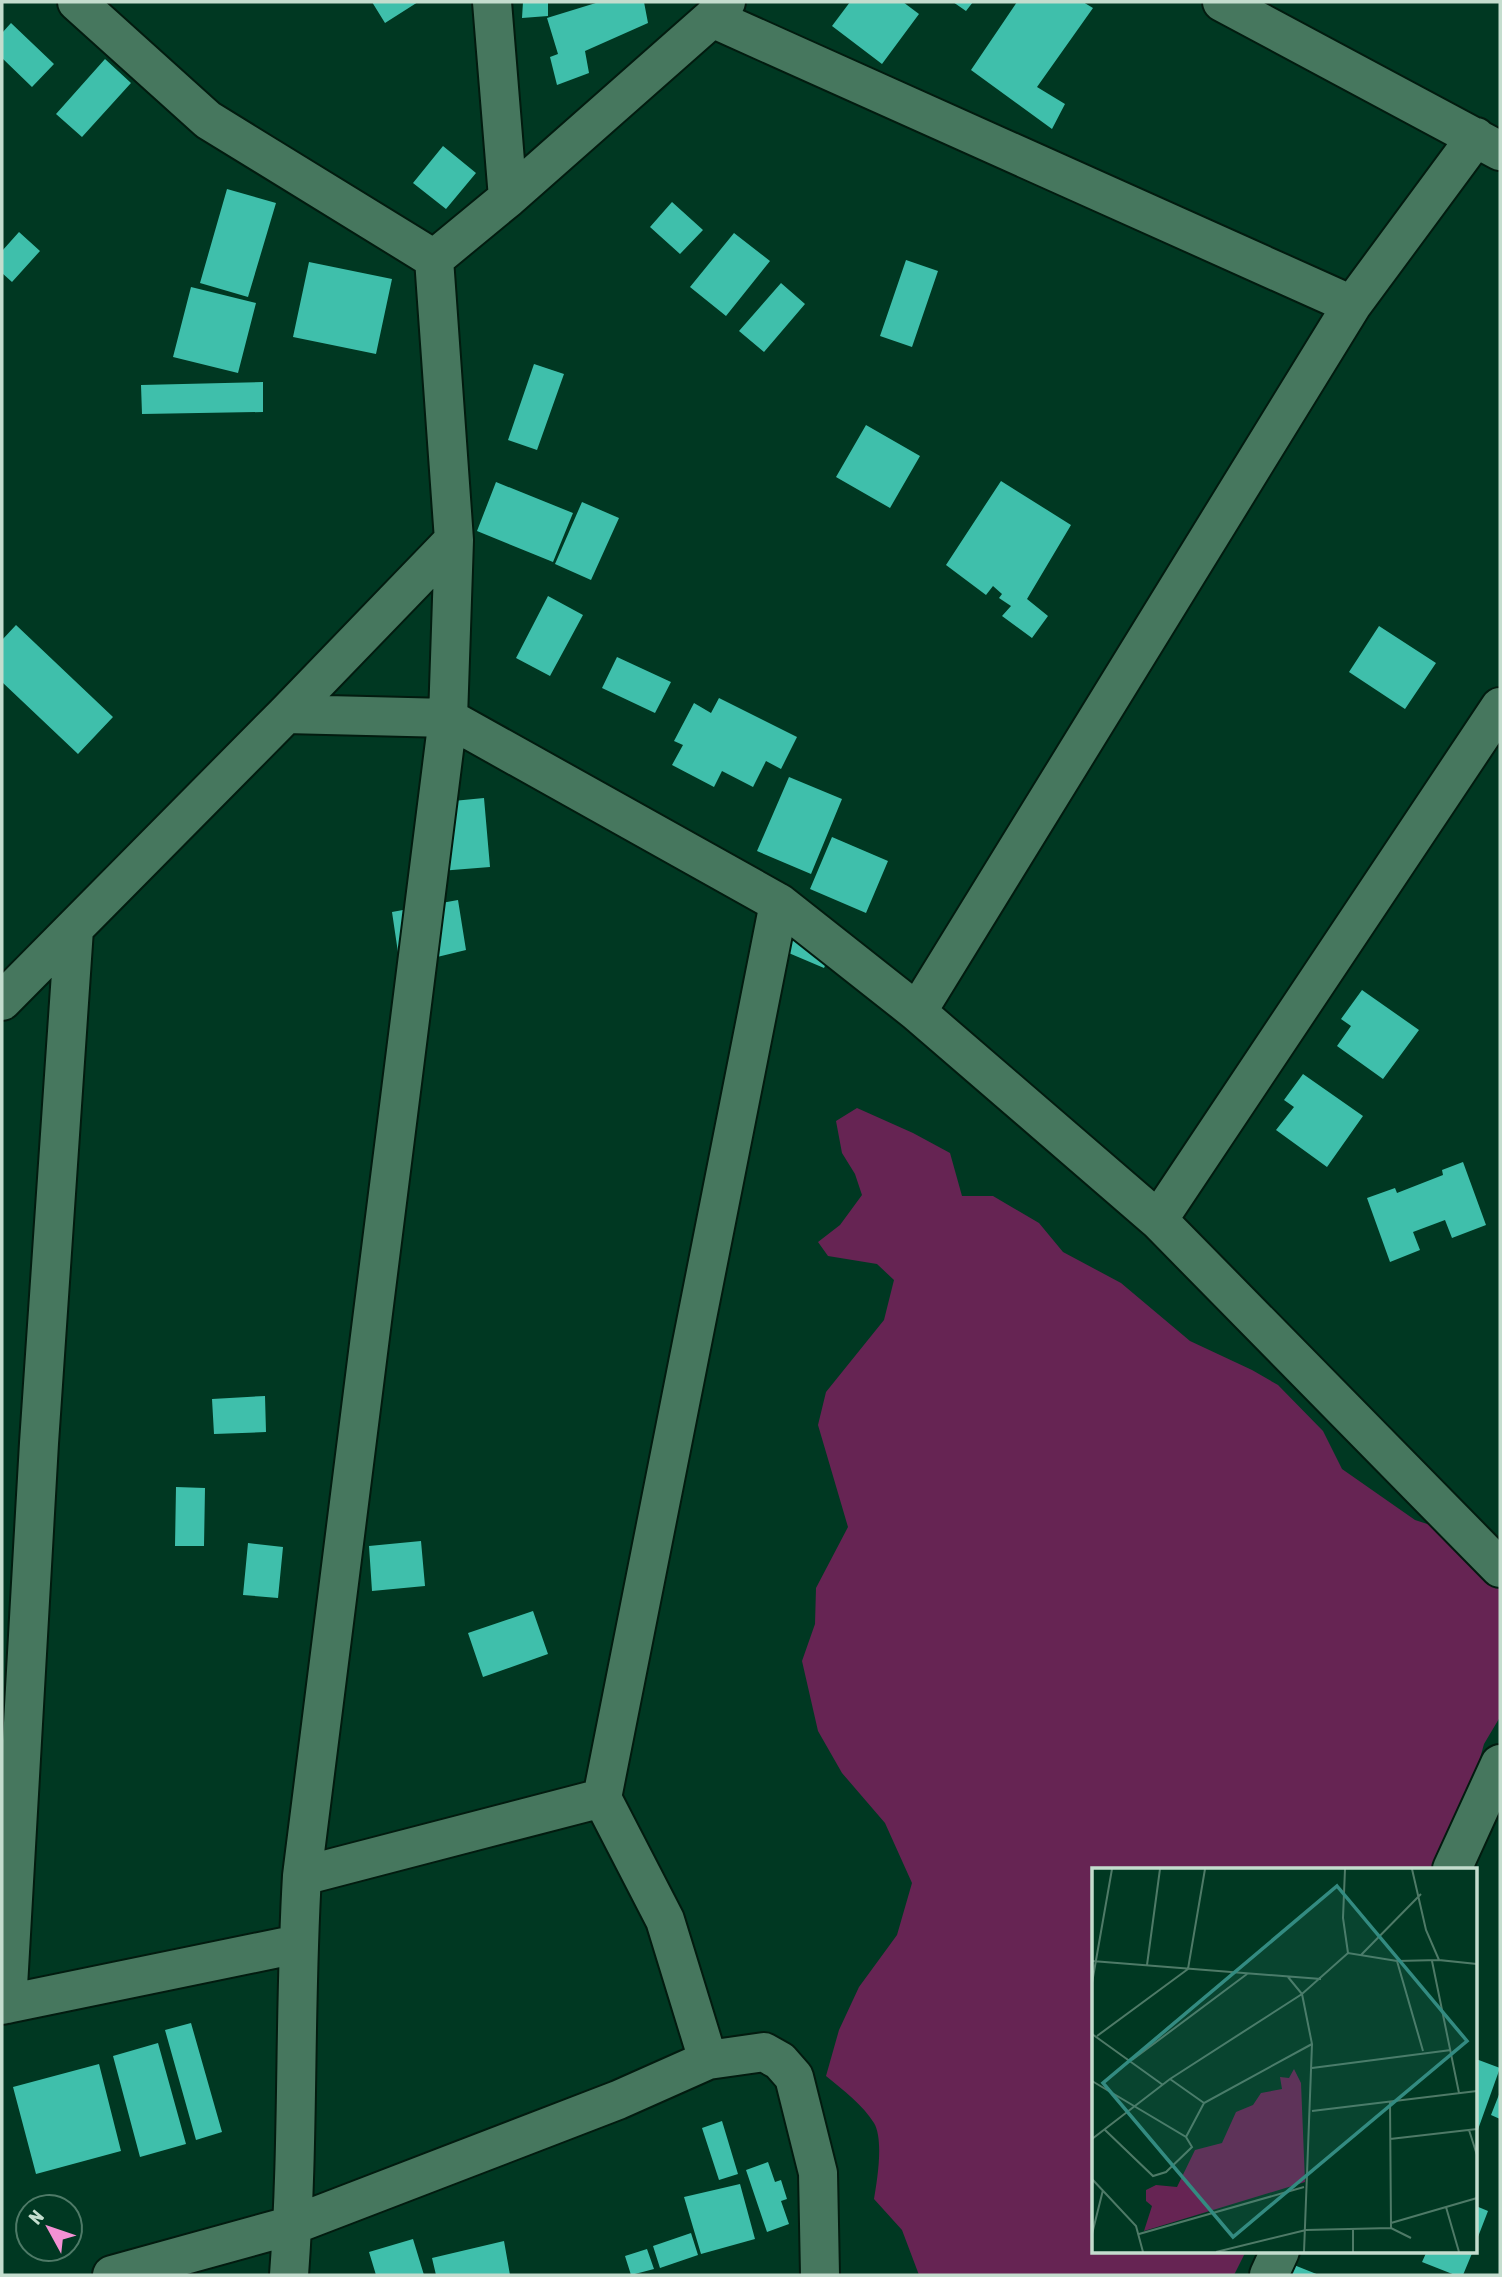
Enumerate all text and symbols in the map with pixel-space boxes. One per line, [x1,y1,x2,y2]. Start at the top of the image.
inset map [1092,1868,1478,2252]
north arrow [14,2193,84,2263]
text: N [24,2206,48,2228]

